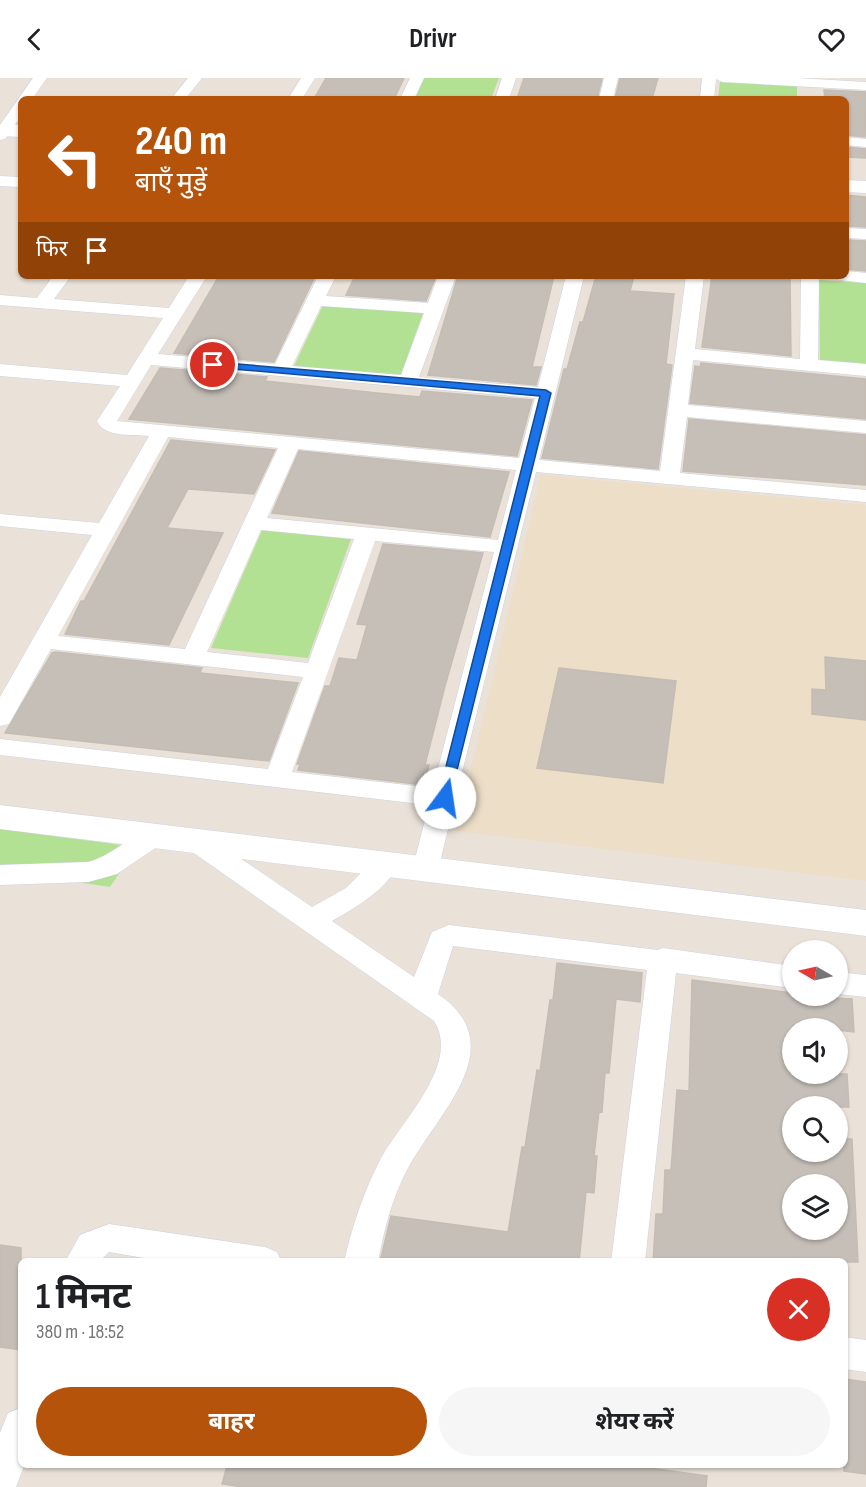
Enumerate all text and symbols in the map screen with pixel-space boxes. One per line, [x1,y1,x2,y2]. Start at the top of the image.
icon: back [18,23,51,56]
text: Drivr [409,23,457,55]
icon: heart [815,23,848,56]
text: 240 m [135,116,227,167]
icon: left [36,120,114,198]
text: बाएँ मुड़ें [135,167,207,199]
icon: arrive [80,234,113,267]
text: फिर [36,236,68,263]
pin [187,339,238,390]
icon: arrive [196,348,229,381]
position arrow [413,766,477,830]
north arrow [782,940,848,1006]
map controls [782,940,848,1240]
button: sound [782,1018,848,1084]
button: search [782,1096,848,1162]
button: layers [782,1174,848,1240]
text: 1 मिनट [36,1276,131,1319]
button: close [767,1278,830,1341]
text: 380 m · 18:52 [36,1320,124,1344]
button: बाहर [36,1387,427,1456]
button: शेयर करें [439,1387,830,1456]

